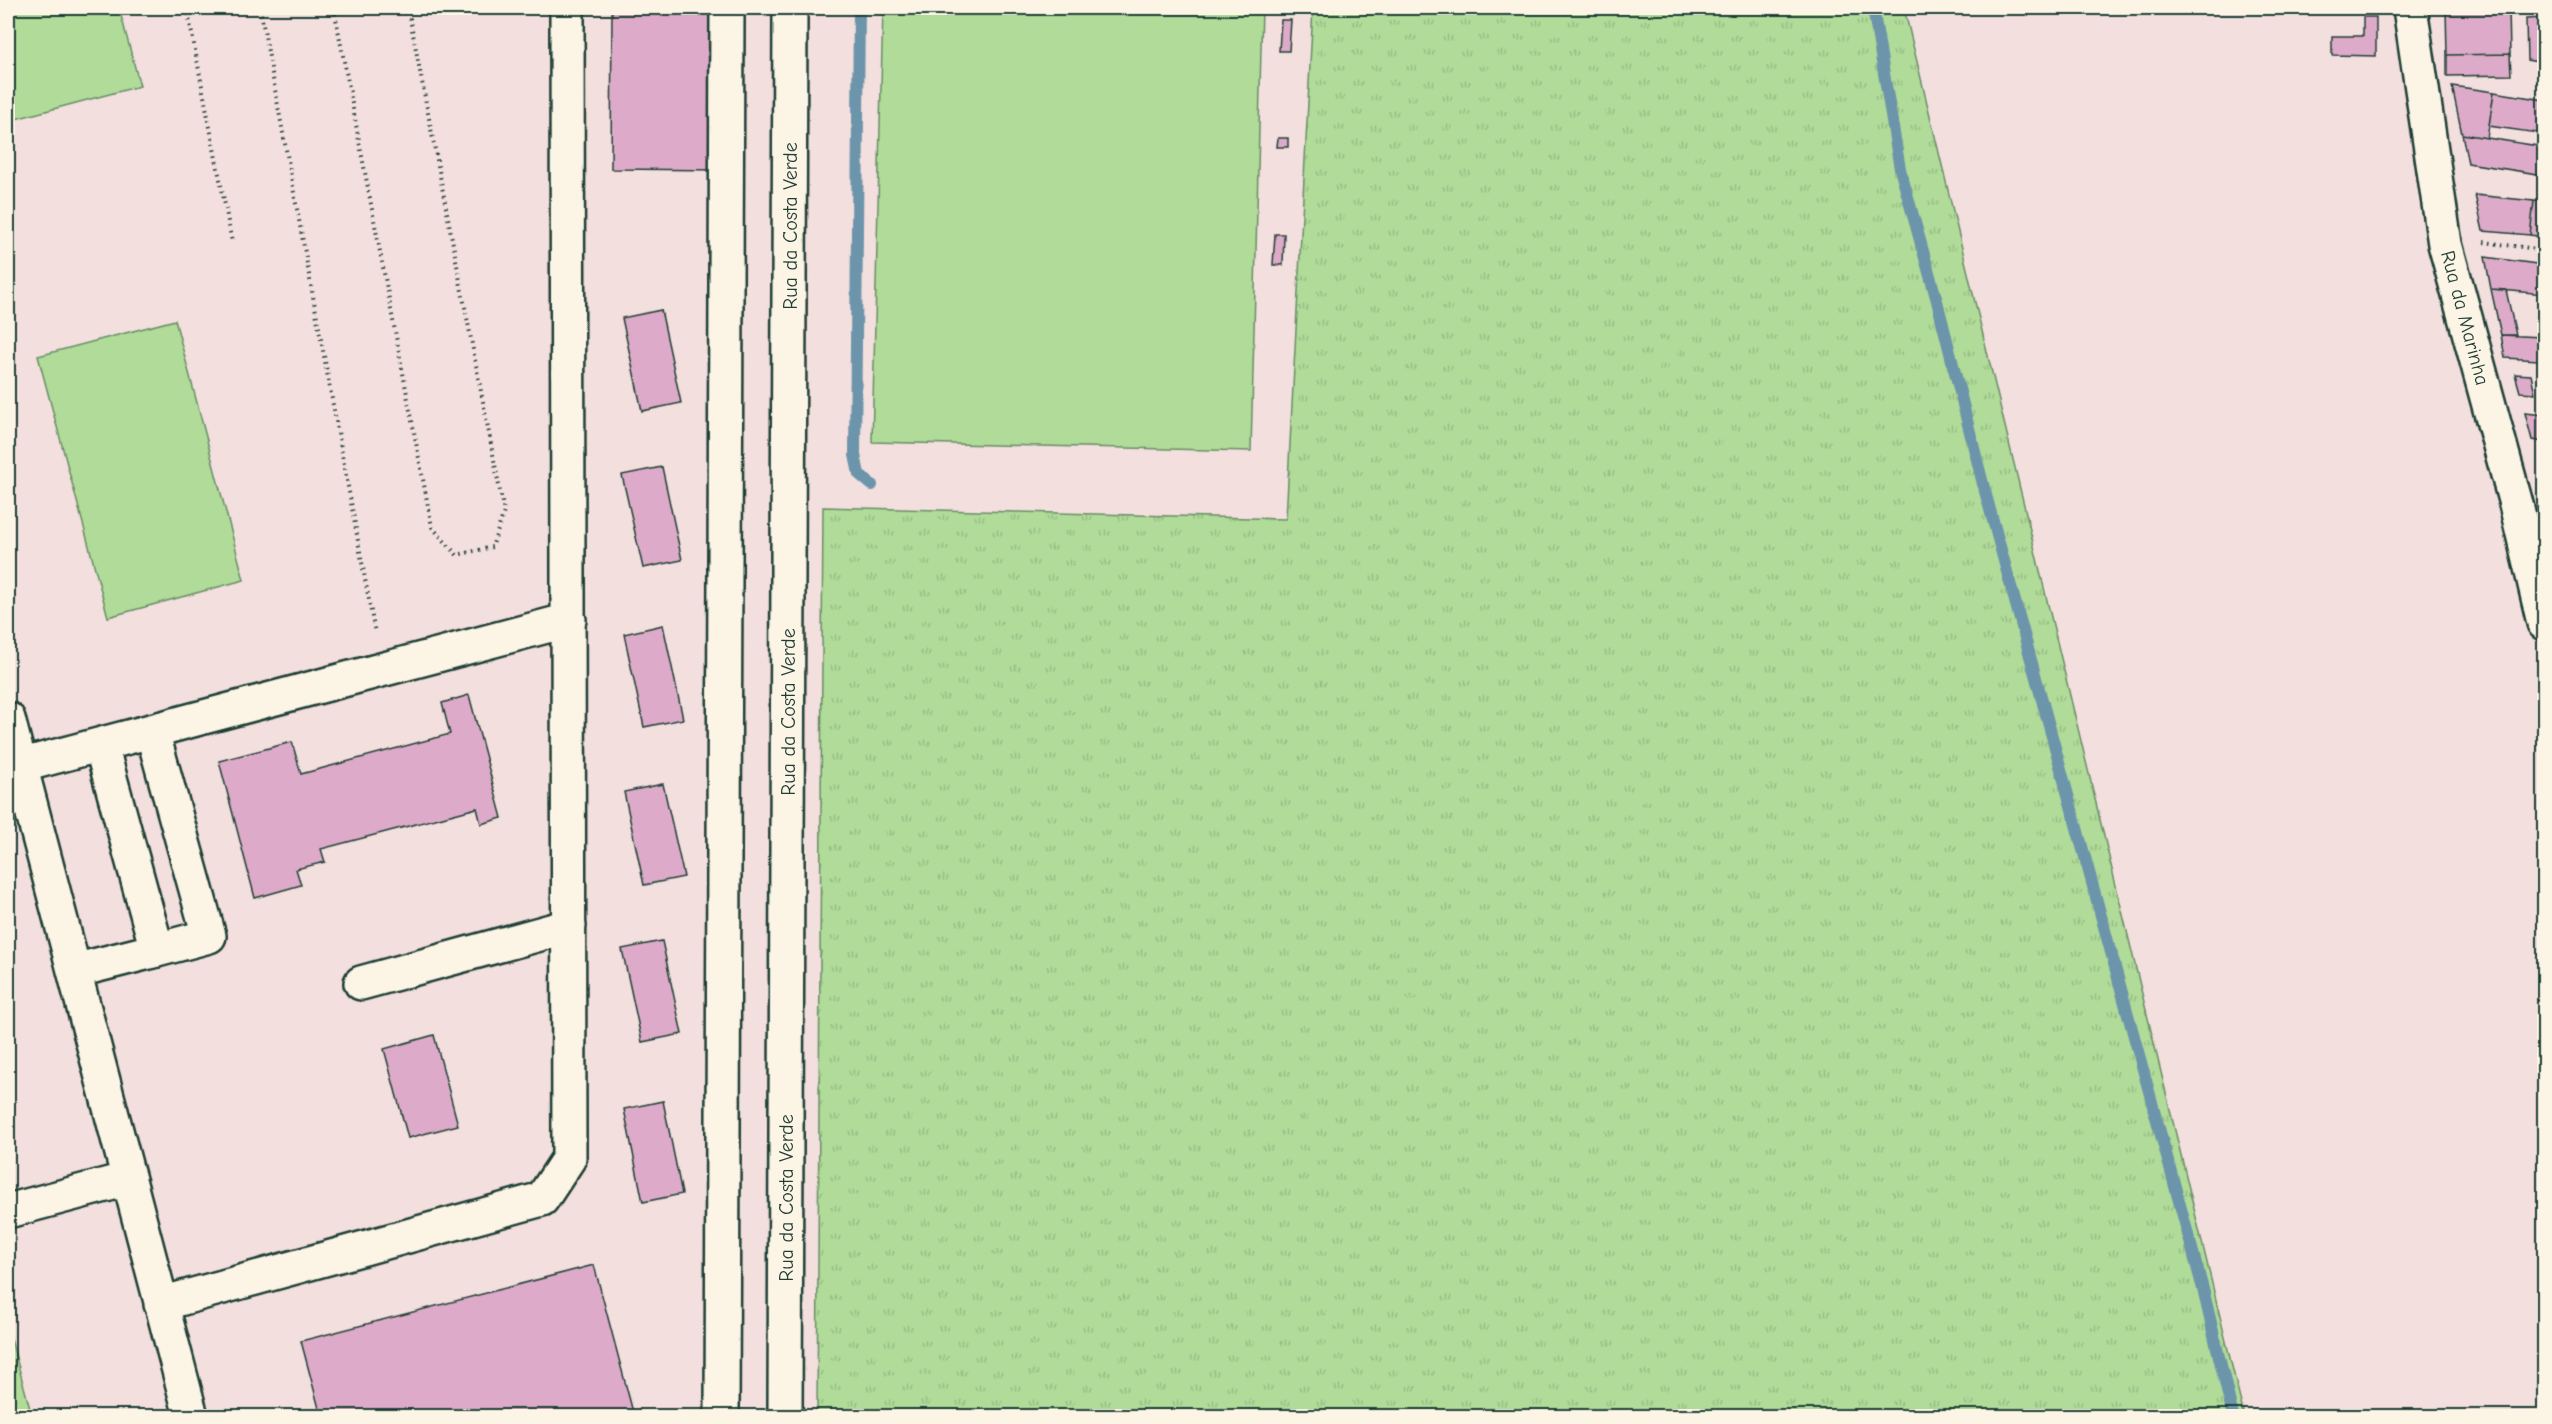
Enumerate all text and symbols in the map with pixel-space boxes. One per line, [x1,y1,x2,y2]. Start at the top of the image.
street label: Rua da Costa Verde [779,142,802,310]
street label: Rua da Marinha [2436,248,2494,388]
street label: Rua da Costa Verde [777,628,800,796]
street label: Rua da Costa Verde [775,1114,798,1282]

